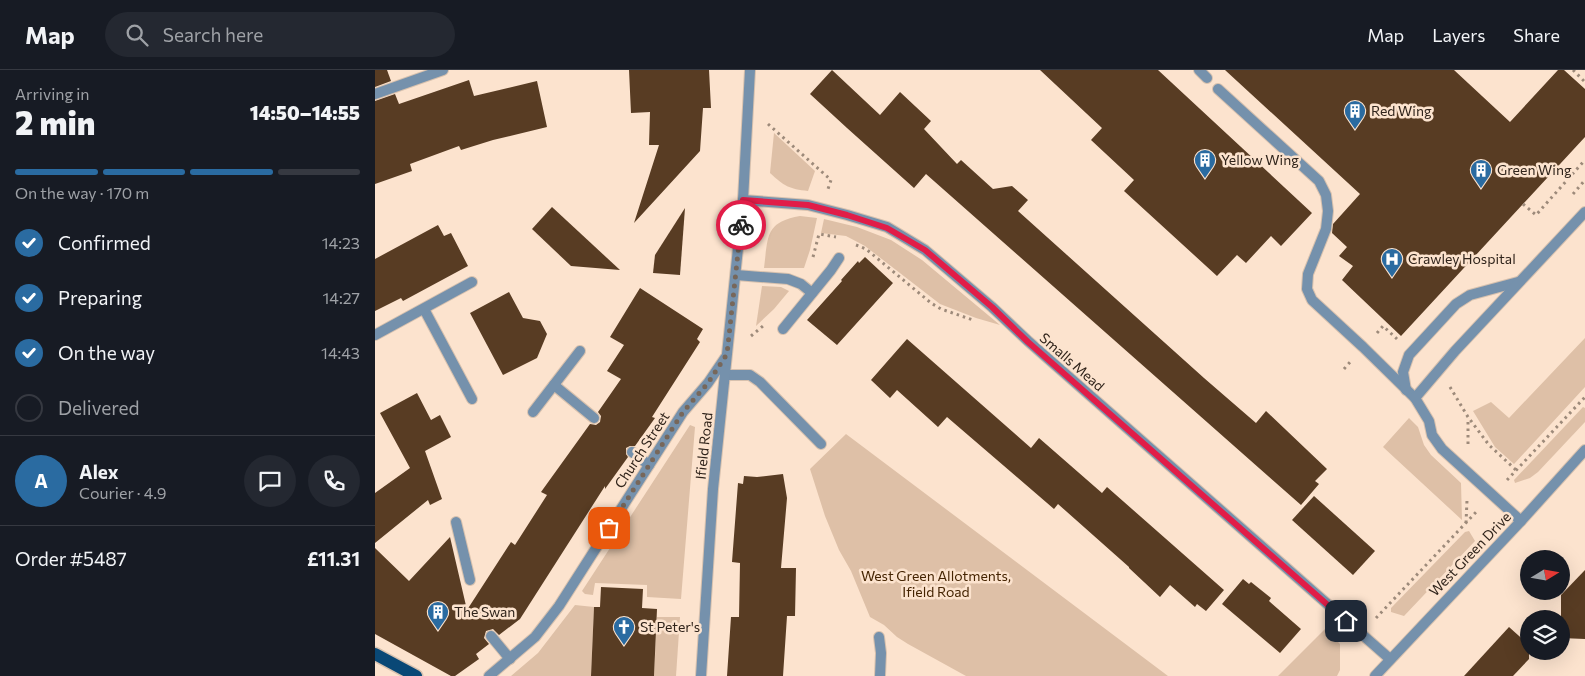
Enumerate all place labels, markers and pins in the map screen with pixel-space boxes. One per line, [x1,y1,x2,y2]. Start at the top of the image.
building icon: Red Wing [1343,99,1367,130]
place label: Red Wing [1371,102,1432,119]
building icon: Yellow Wing [1193,148,1217,179]
place label: Yellow Wing [1221,151,1299,168]
building icon: Green Wing [1469,158,1493,189]
place label: Green Wing [1497,161,1572,178]
hospital icon: Crawley Hospital [1380,247,1404,278]
place label: Crawley Hospital [1408,250,1516,267]
pin [588,507,630,549]
building icon: The Swan [426,600,450,631]
pin [1325,600,1367,642]
place label: The Swan [454,603,515,620]
church icon: St Peter's [612,615,636,646]
place label: St Peter's [640,618,700,635]

